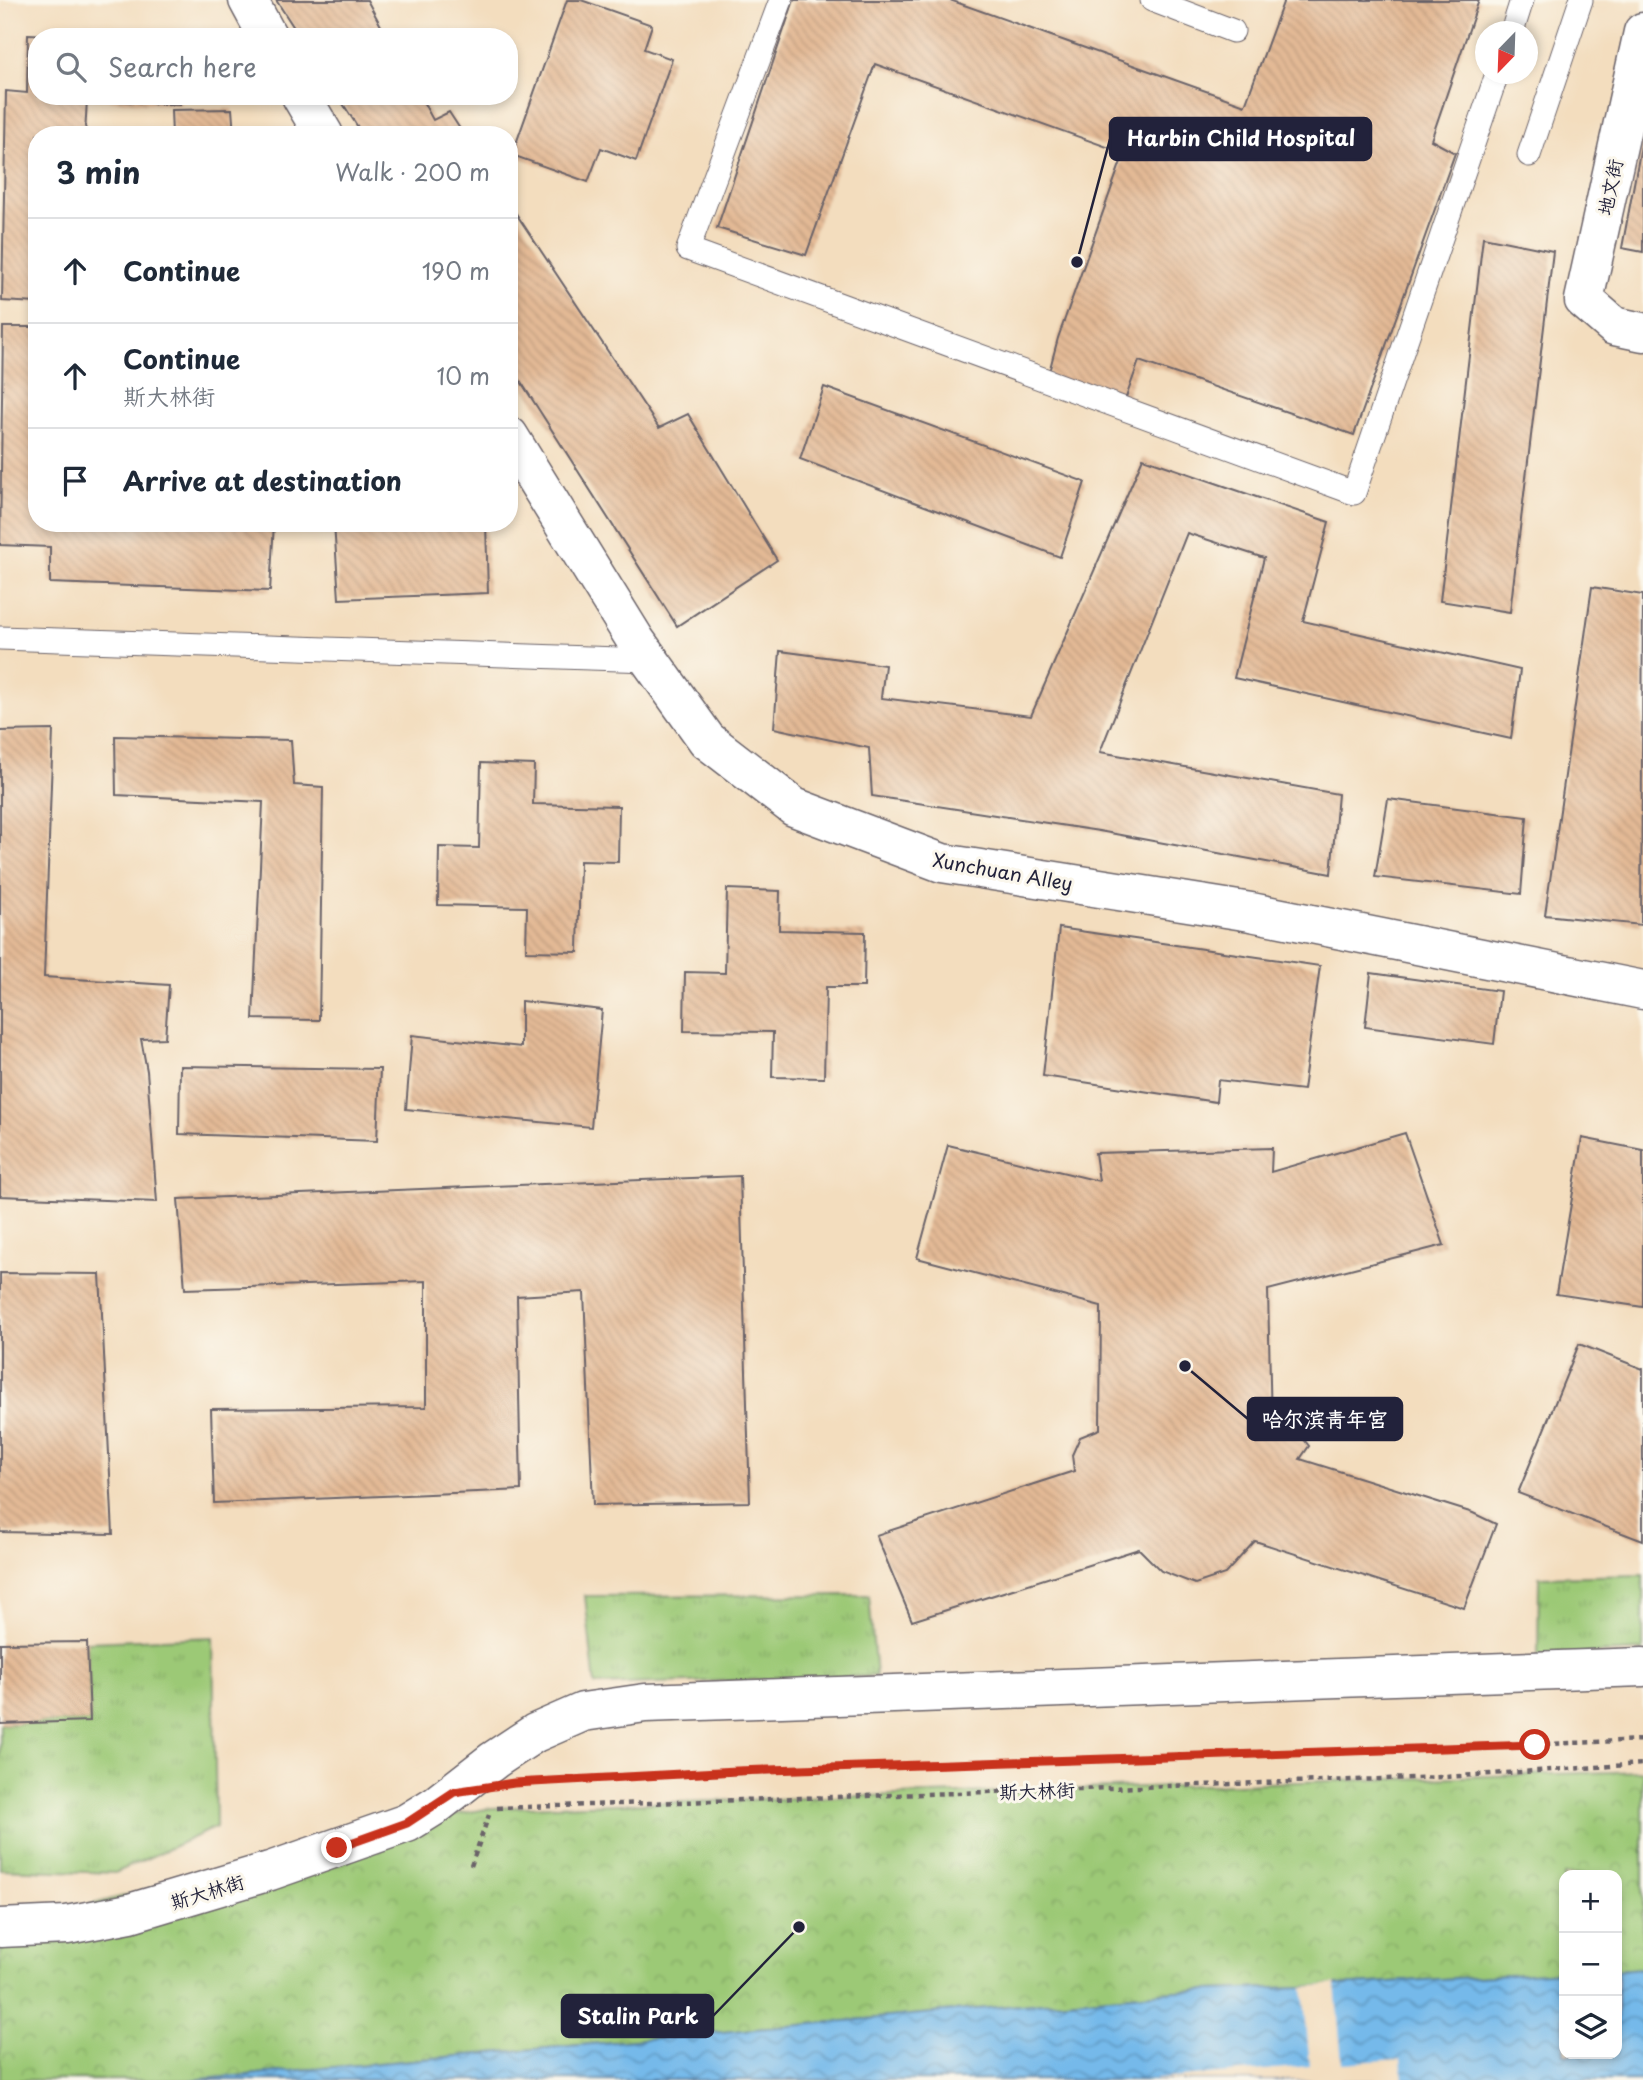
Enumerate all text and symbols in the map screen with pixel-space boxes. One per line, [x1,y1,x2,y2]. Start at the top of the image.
north arrow [1475,21,1538,84]
search box [28,28,518,105]
text: Search here [108,47,257,86]
icon: search [52,48,90,86]
callout: Harbin Child Hospital [1110,118,1371,160]
text: Harbin Child Hospital [1127,121,1355,153]
text: 3 min [56,149,141,194]
text: Walk · 200 m [335,154,490,189]
street label: 地文街 [1589,156,1629,218]
text: Continue [123,251,240,290]
icon: ahead [56,252,94,290]
text: 190 m [422,253,490,288]
text: Continue [123,339,240,378]
icon: ahead [56,357,94,395]
text: 10 m [436,358,490,393]
text: 斯大林街 [123,378,215,413]
text: Arrive at destination [123,461,402,500]
icon: arrive [56,462,94,500]
street label: Xunchuan Alley [931,845,1075,897]
callout: 哈尔滨青年宫 [1248,1398,1402,1440]
text: 哈尔滨青年宫 [1262,1402,1388,1434]
route start [1519,1729,1550,1760]
street label: 斯大林街 [999,1775,1075,1805]
route end [321,1832,352,1863]
street label: 斯大林街 [167,1866,247,1916]
map controls [1559,1870,1622,2059]
button: + [1559,1870,1622,1933]
button: − [1559,1933,1622,1996]
callout: Stalin Park [562,1995,713,2037]
button: layers [1559,1996,1622,2059]
text: Stalin Park [577,1999,699,2031]

